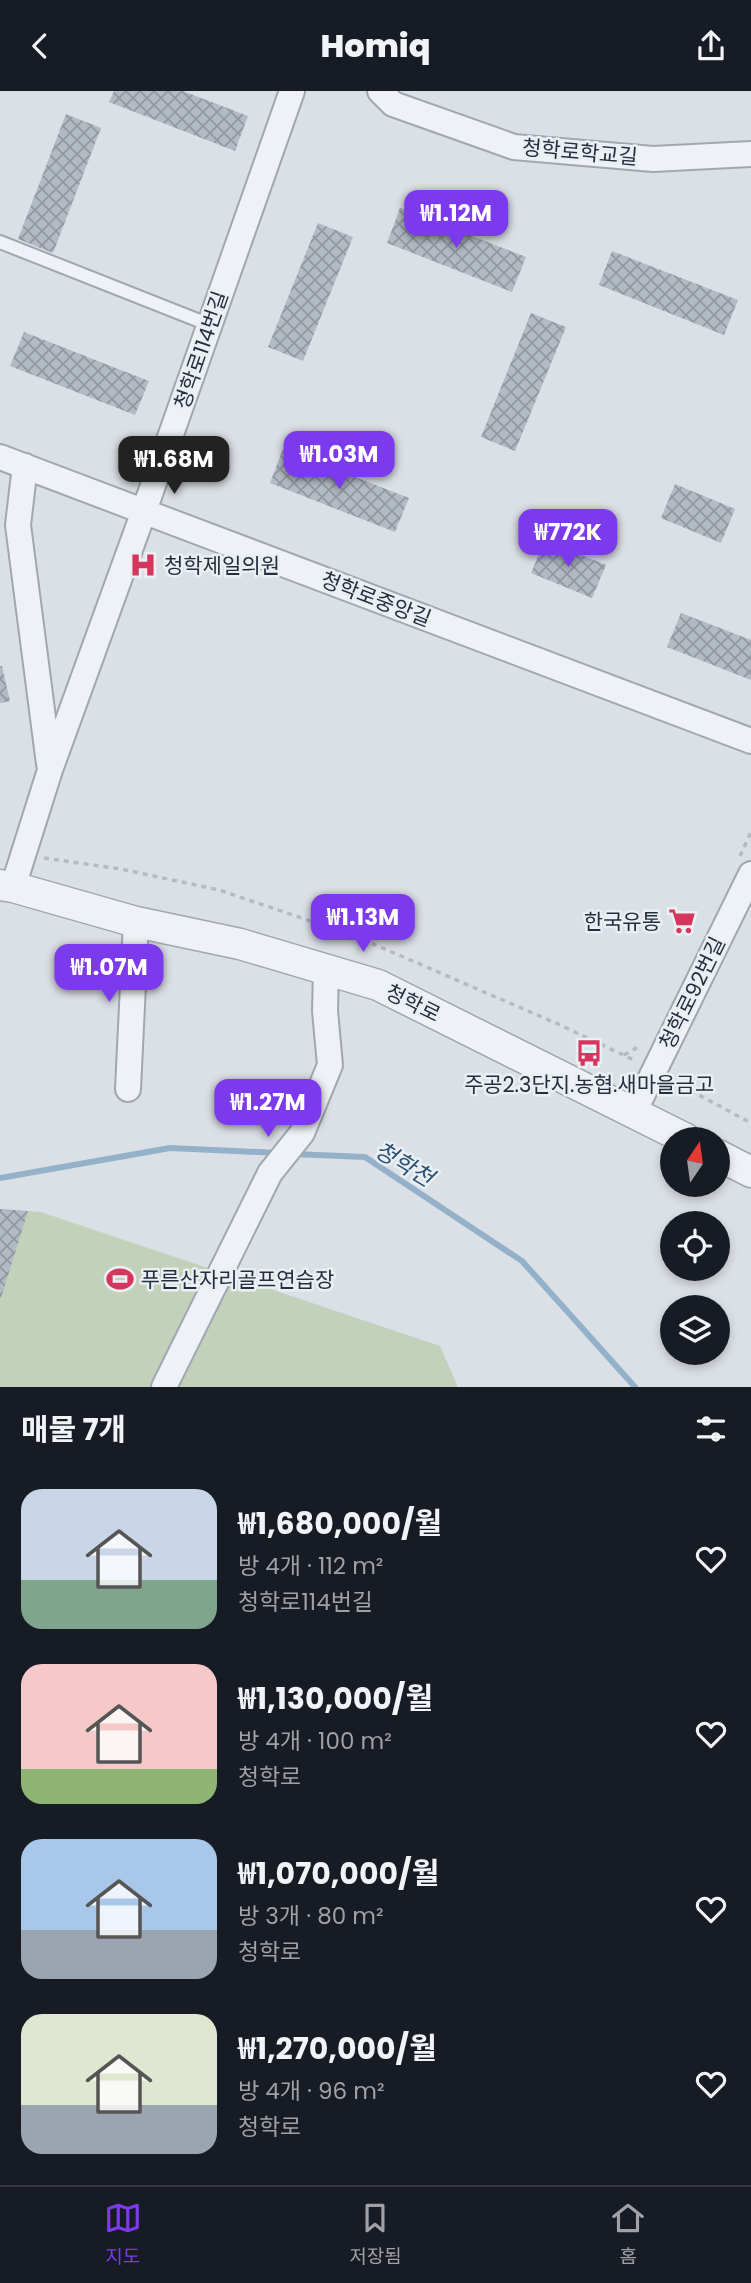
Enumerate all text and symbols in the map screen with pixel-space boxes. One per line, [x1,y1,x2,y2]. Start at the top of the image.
text: Homiq [321,23,430,68]
icon: back [21,27,59,65]
icon: share [692,27,730,65]
street label: 청학로학교길 [521,133,639,171]
pin: ₩1.12M [399,191,513,250]
text: ₩1.12M [420,197,492,229]
street label: 청학로114번길 [167,287,235,413]
pin: ₩1.03M [282,431,396,491]
pin: ₩1.68M [117,437,231,496]
text: ₩1.03M [300,438,378,470]
text: ₩1.68M [134,443,214,475]
pin: ₩772K [519,510,617,569]
text: ₩772K [534,516,602,548]
hospital icon: 청학제일의원 [128,550,158,580]
place label: 청학제일의원 [164,551,280,580]
street label: 청학로중앙길 [317,565,435,633]
pin: ₩1.13M [306,895,420,954]
text: ₩1.13M [327,901,399,933]
supermarket icon: 한국유통 [667,906,697,936]
place label: 한국유통 [584,907,661,936]
street label: 청학로92번길 [652,932,732,1054]
pin: ₩1.07M [52,944,166,1004]
text: ₩1.07M [70,951,148,983]
street label: 청학로 [381,977,445,1029]
bus stop icon: 주공2.3단지.농협.새마을금고 [574,1038,604,1068]
place label: 주공2.3단지.농협.새마을금고 [464,1070,714,1099]
pin: ₩1.27M [211,1079,325,1139]
text: ₩1.27M [230,1086,306,1118]
north arrow [660,1127,730,1197]
map controls [660,1127,730,1365]
water label: 청학천 [369,1134,442,1196]
button: locate [660,1211,730,1281]
sports icon: 푸른산자리골프연습장 [105,1264,135,1294]
place label: 푸른산자리골프연습장 [141,1265,334,1294]
button: layers [660,1295,730,1365]
text: 매물 7개 [21,1408,126,1451]
icon: filters [692,1410,730,1448]
text: ₩1,680,000/월 [238,1502,442,1545]
icon: home [77,1517,161,1601]
icon: heart [692,1540,730,1578]
text: 방 4개 · 112 m² [238,1550,383,1582]
text: 청학로114번길 [238,1586,373,1618]
text: ₩1,130,000/월 [238,1677,433,1720]
icon: home [77,1692,161,1776]
icon: heart [692,1715,730,1753]
text: 방 4개 · 100 m² [238,1725,392,1757]
text: 청학로 [238,1761,301,1793]
text: ₩1,070,000/월 [238,1852,439,1895]
icon: home [77,1867,161,1951]
icon: heart [692,1890,730,1928]
text: 방 3개 · 80 m² [238,1900,384,1932]
text: 청학로 [238,1936,301,1968]
text: ₩1,270,000/월 [238,2027,437,2070]
icon: home [77,2042,161,2126]
icon: heart [692,2065,730,2103]
text: 방 4개 · 96 m² [238,2075,385,2107]
text: 청학로 [238,2111,301,2143]
tab: 지도 [104,2199,142,2271]
tab: 저장됨 [349,2199,402,2271]
tab: 홈 [609,2199,647,2271]

